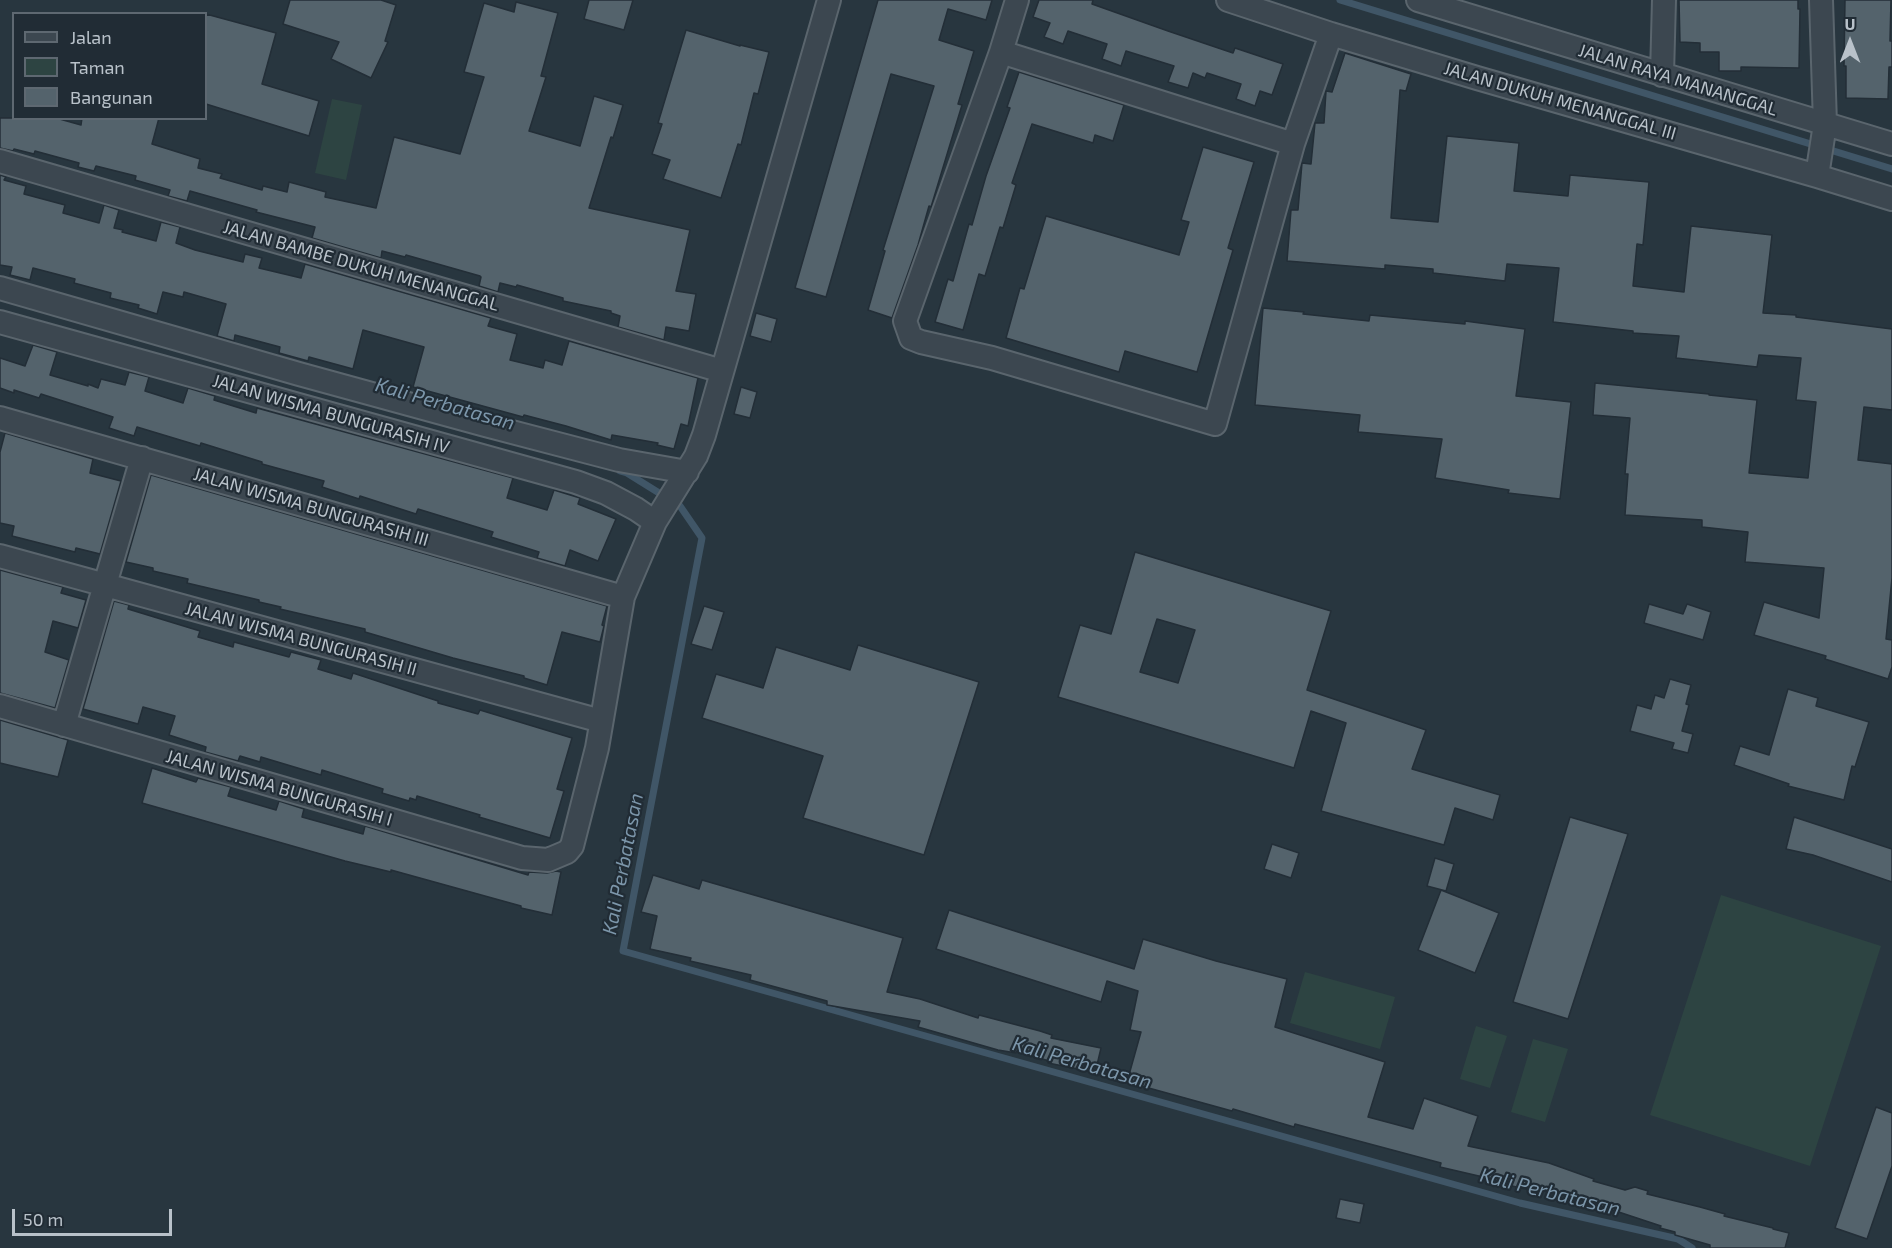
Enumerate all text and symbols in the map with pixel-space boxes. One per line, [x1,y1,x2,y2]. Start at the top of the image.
legend [12,12,207,120]
north arrow [1820,12,1880,72]
text: U [1845,14,1855,33]
text: Jalan [70,26,112,48]
street label: JALAN RAYA MANANGGAL [1576,39,1780,121]
text: Taman [70,56,125,78]
street label: JALAN DUKUH MENANGGAL III [1441,57,1679,145]
text: Bangunan [70,86,153,108]
street label: JALAN BAMBE DUKUH MENANGGAL [221,216,501,316]
street label: JALAN WISMA BUNGURASIH IV [210,370,452,458]
water label: Kali Perbatasan [373,373,517,435]
street label: JALAN WISMA BUNGURASIH III [191,463,431,551]
street label: JALAN WISMA BUNGURASIH II [183,598,419,680]
street label: JALAN WISMA BUNGURASIH I [163,745,395,831]
water label: Kali Perbatasan [598,791,648,937]
water label: Kali Perbatasan [1010,1032,1154,1094]
water label: Kali Perbatasan [1477,1163,1623,1221]
scale bar [15,1197,176,1235]
text: 50 m [23,1208,63,1230]

